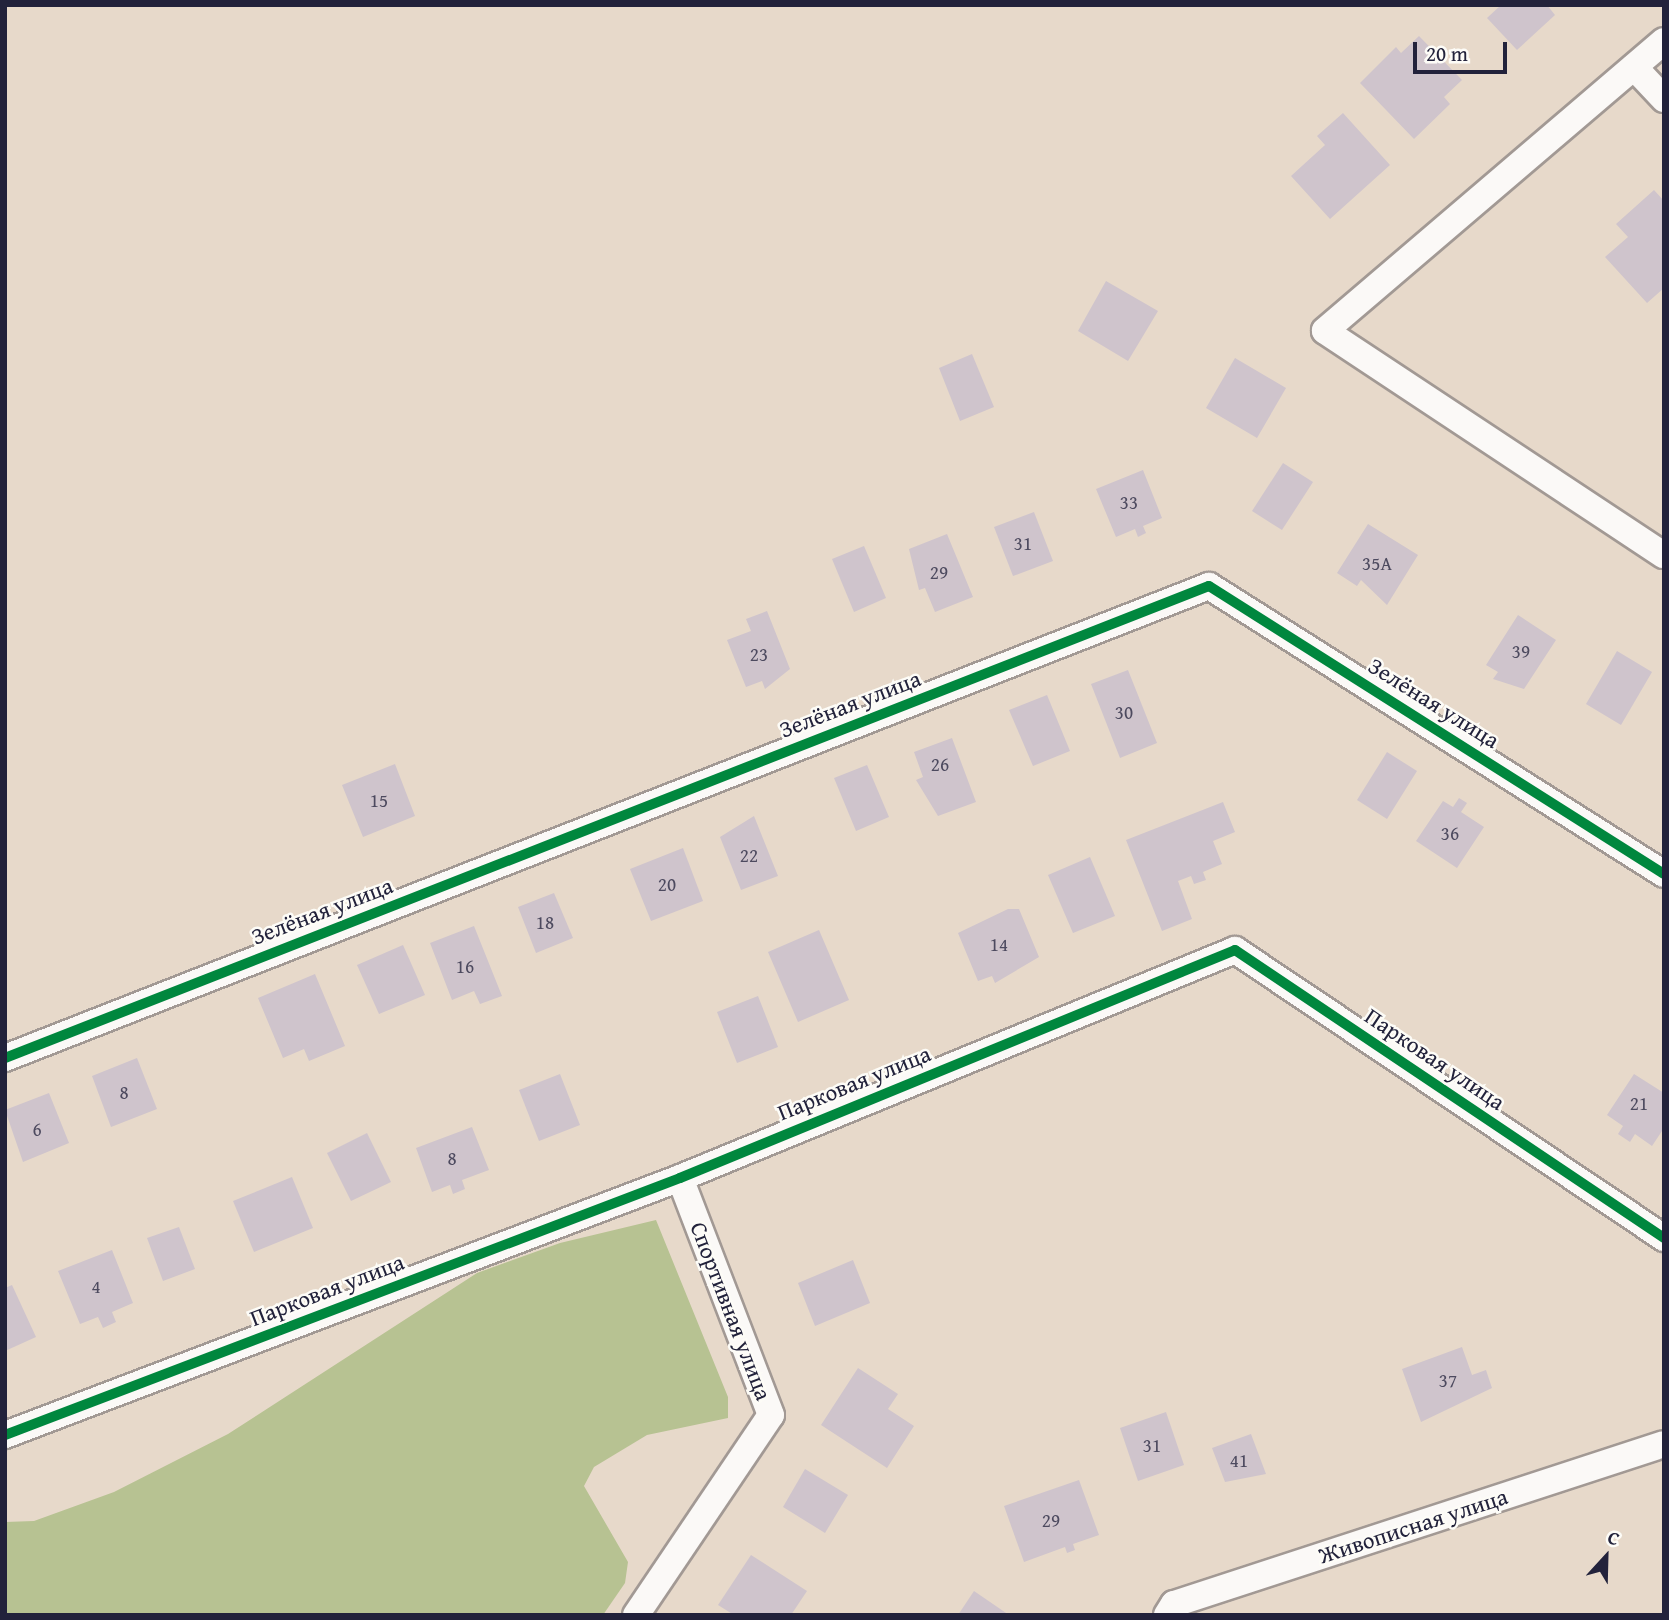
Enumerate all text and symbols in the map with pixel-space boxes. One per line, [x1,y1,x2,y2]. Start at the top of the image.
scale bar [1417,28,1512,72]
text: 20 m [1426,38,1468,69]
house number: 33 [1120,492,1138,514]
house number: 31 [1014,533,1032,555]
house number: 35А [1362,553,1392,575]
house number: 29 [930,562,948,584]
house number: 39 [1512,641,1530,663]
house number: 23 [750,644,768,666]
street label: Зелёная улица [1363,652,1505,754]
street label: Зелёная улица [775,664,925,744]
house number: 30 [1115,702,1133,724]
house number: 26 [931,754,949,776]
house number: 15 [370,790,388,812]
house number: 36 [1441,823,1459,845]
house number: 22 [740,845,758,867]
street label: Зелёная улица [247,871,397,951]
house number: 20 [658,874,676,896]
house number: 18 [536,912,554,934]
house number: 14 [990,934,1008,956]
house number: 16 [456,956,474,978]
street label: Парковая улица [1360,1002,1510,1116]
street label: Парковая улица [773,1040,935,1126]
house number: 8 [119,1082,129,1104]
house number: 21 [1630,1093,1648,1115]
house number: 6 [32,1119,42,1141]
house number: 8 [447,1148,457,1170]
street label: Спортивная улица [684,1218,778,1404]
street label: Парковая улица [246,1248,408,1332]
house number: 4 [91,1276,101,1298]
house number: 37 [1439,1370,1457,1392]
house number: 31 [1143,1435,1161,1457]
house number: 41 [1230,1450,1248,1472]
street label: Живописная улица [1315,1482,1511,1570]
house number: 29 [1042,1510,1060,1532]
north arrow [1571,1522,1641,1592]
text: С [1604,1523,1624,1553]

